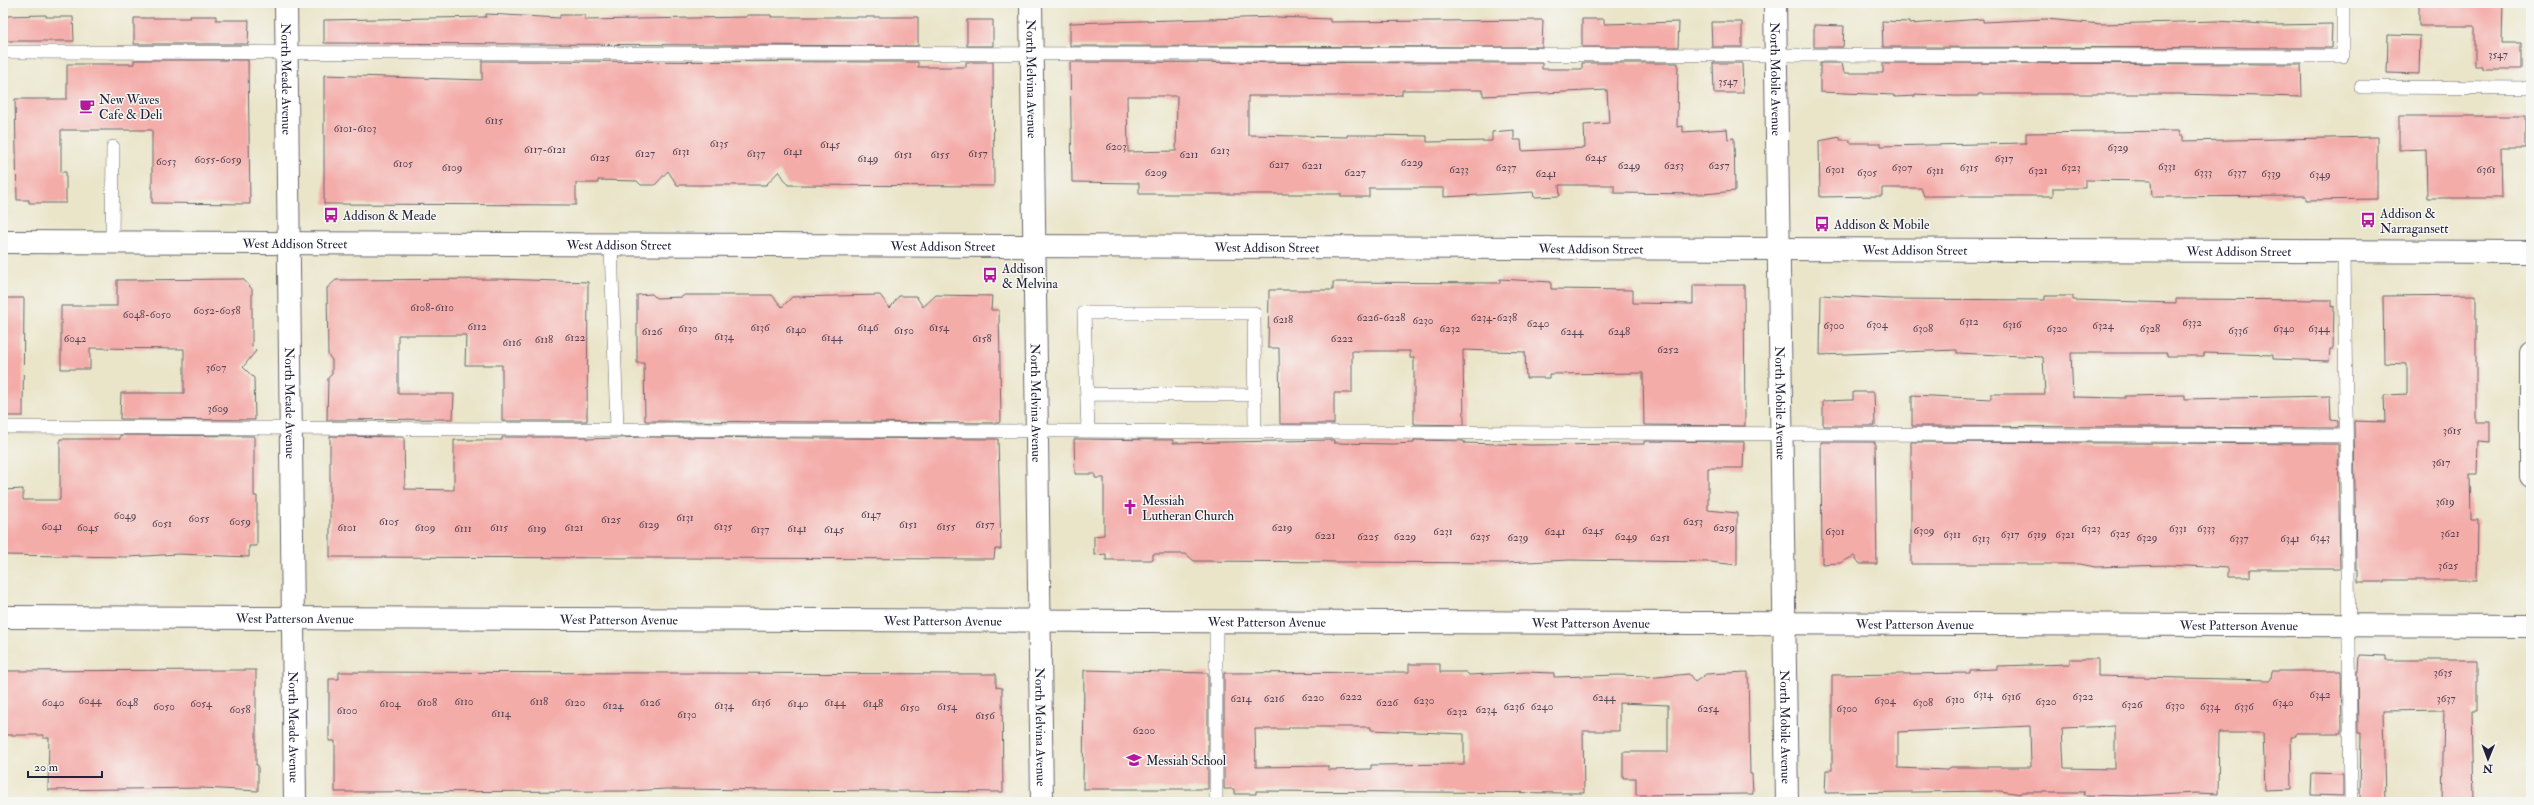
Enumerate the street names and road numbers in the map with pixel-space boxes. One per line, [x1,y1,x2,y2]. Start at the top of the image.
street label: North Melvina Avenue [1022,19,1040,139]
street label: North Mobile Avenue [1766,22,1784,137]
street label: North Meade Avenue [277,23,294,135]
street label: West Addison Street [241,236,348,252]
street label: West Addison Street [565,237,672,254]
street label: West Addison Street [889,239,996,255]
street label: West Addison Street [1213,240,1320,256]
street label: West Addison Street [1537,241,1644,257]
street label: West Addison Street [1861,242,1968,259]
street label: West Addison Street [2185,244,2292,260]
street label: North Melvina Avenue [1027,343,1044,463]
street label: North Mobile Avenue [1771,346,1789,461]
street label: North Meade Avenue [281,347,298,459]
street label: West Patterson Avenue [235,611,355,627]
street label: West Patterson Avenue [559,612,679,628]
street label: West Patterson Avenue [883,613,1003,630]
street label: West Patterson Avenue [1207,614,1327,631]
street label: West Patterson Avenue [1531,615,1651,632]
street label: West Patterson Avenue [1855,617,1975,633]
street label: West Patterson Avenue [2179,618,2299,634]
street label: North Melvina Avenue [1031,667,1049,787]
street label: North Mobile Avenue [1776,670,1794,785]
street label: North Meade Avenue [285,671,302,783]

